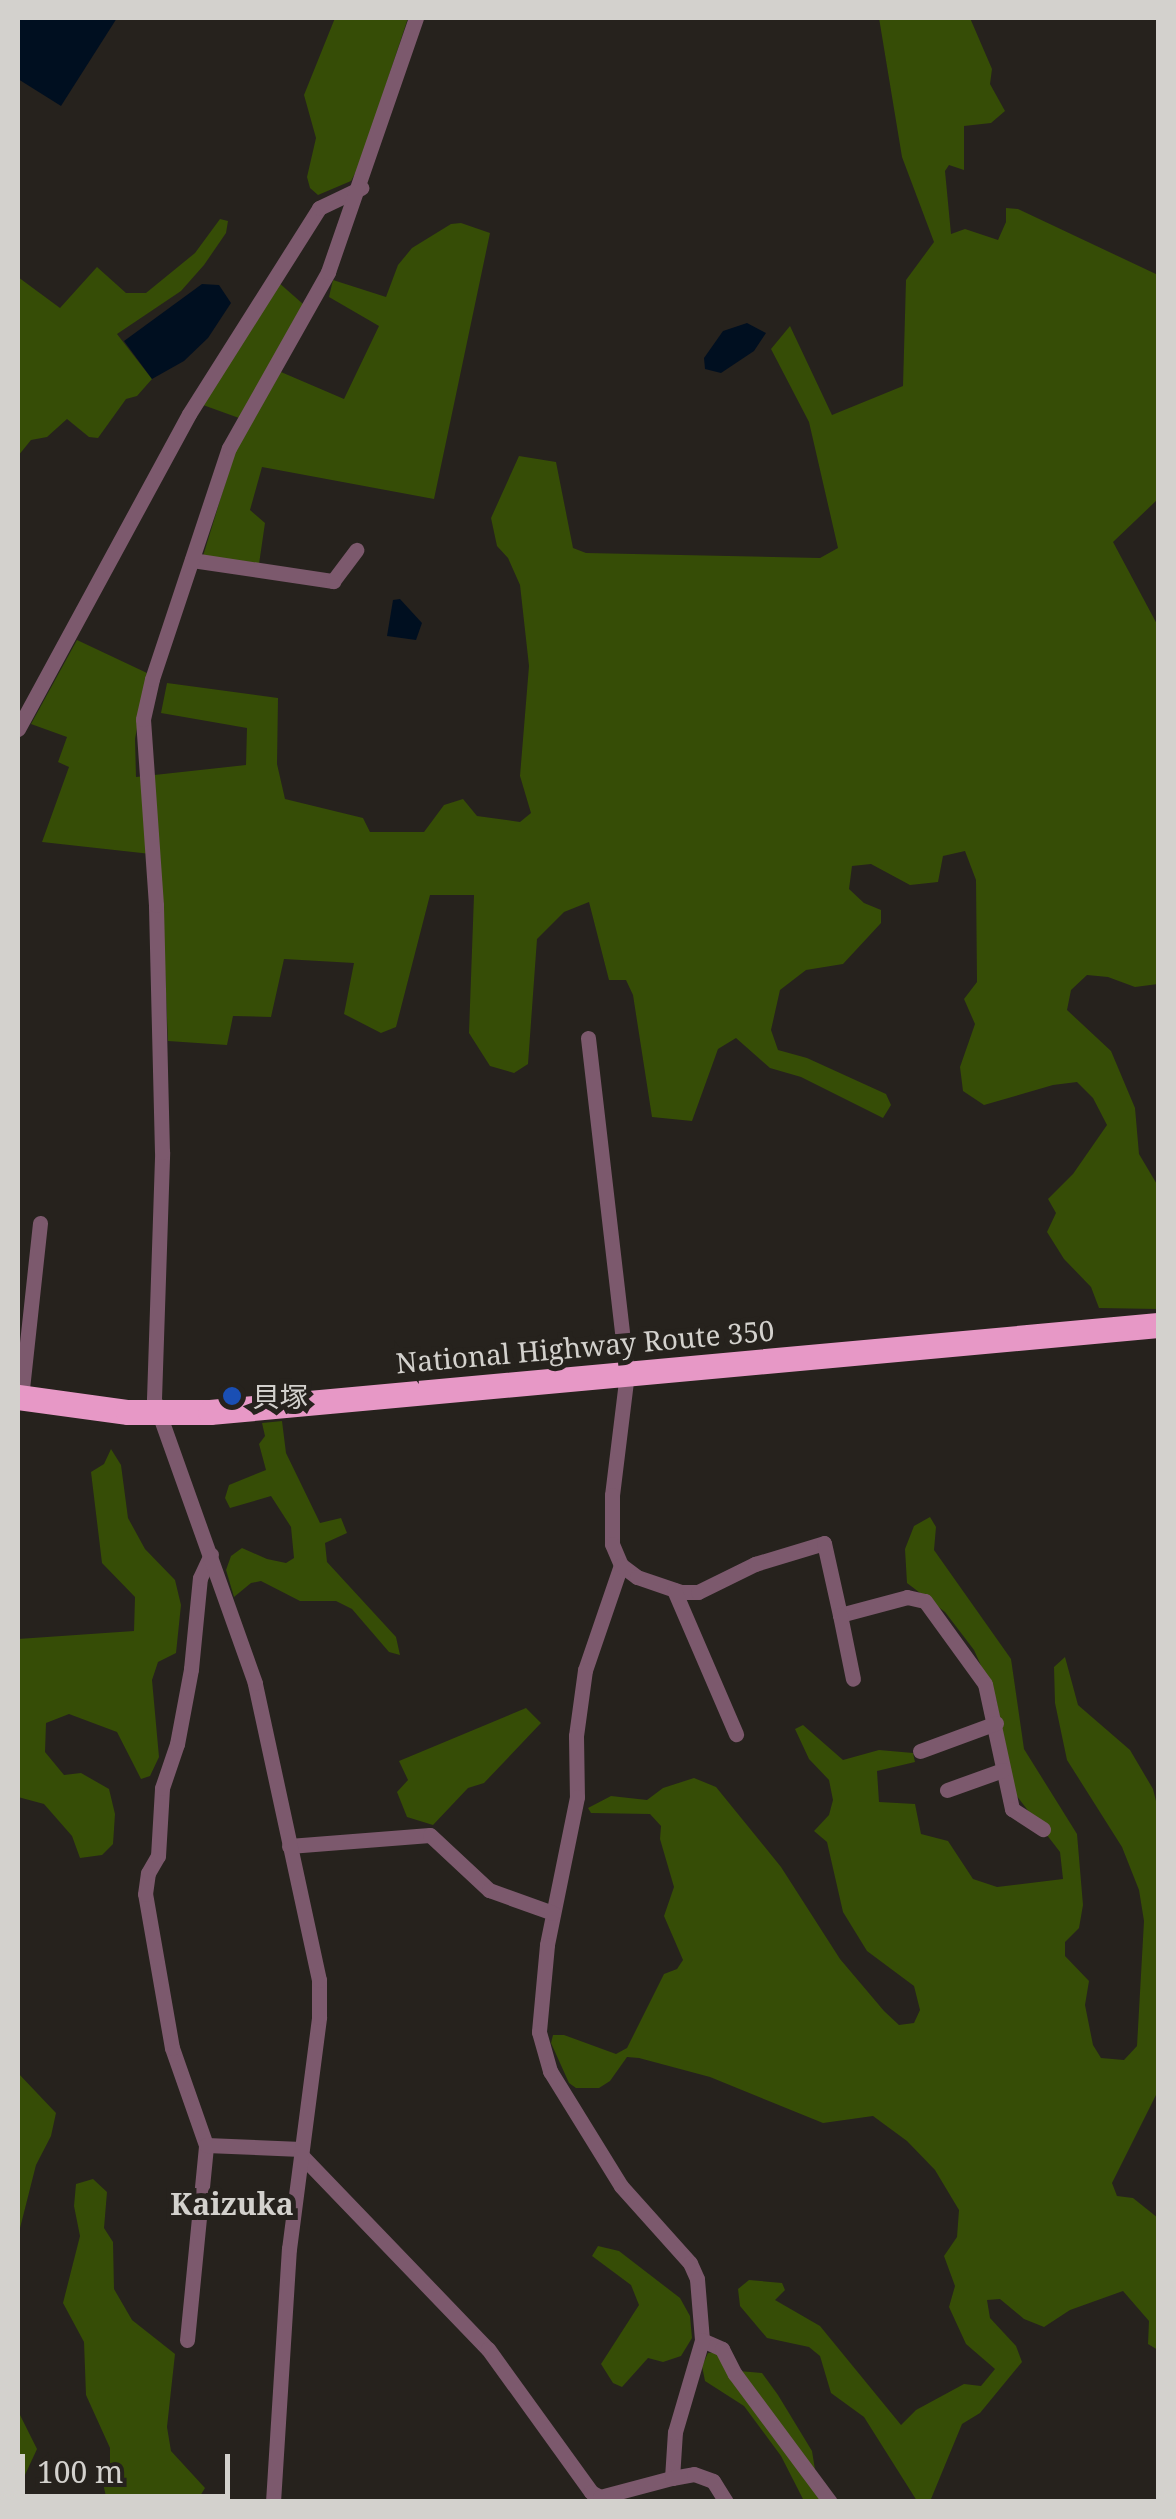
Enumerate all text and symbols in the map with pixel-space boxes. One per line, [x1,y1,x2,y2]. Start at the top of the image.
street label: National Highway Route 350 [394,1313,776,1379]
place label: 貝塚 [252,1379,308,1413]
marker: 貝塚 [221,1385,243,1407]
district label: Kaizuka [170,2186,294,2222]
scale bar [25,2434,235,2496]
text: 100 m [37,2451,123,2492]

